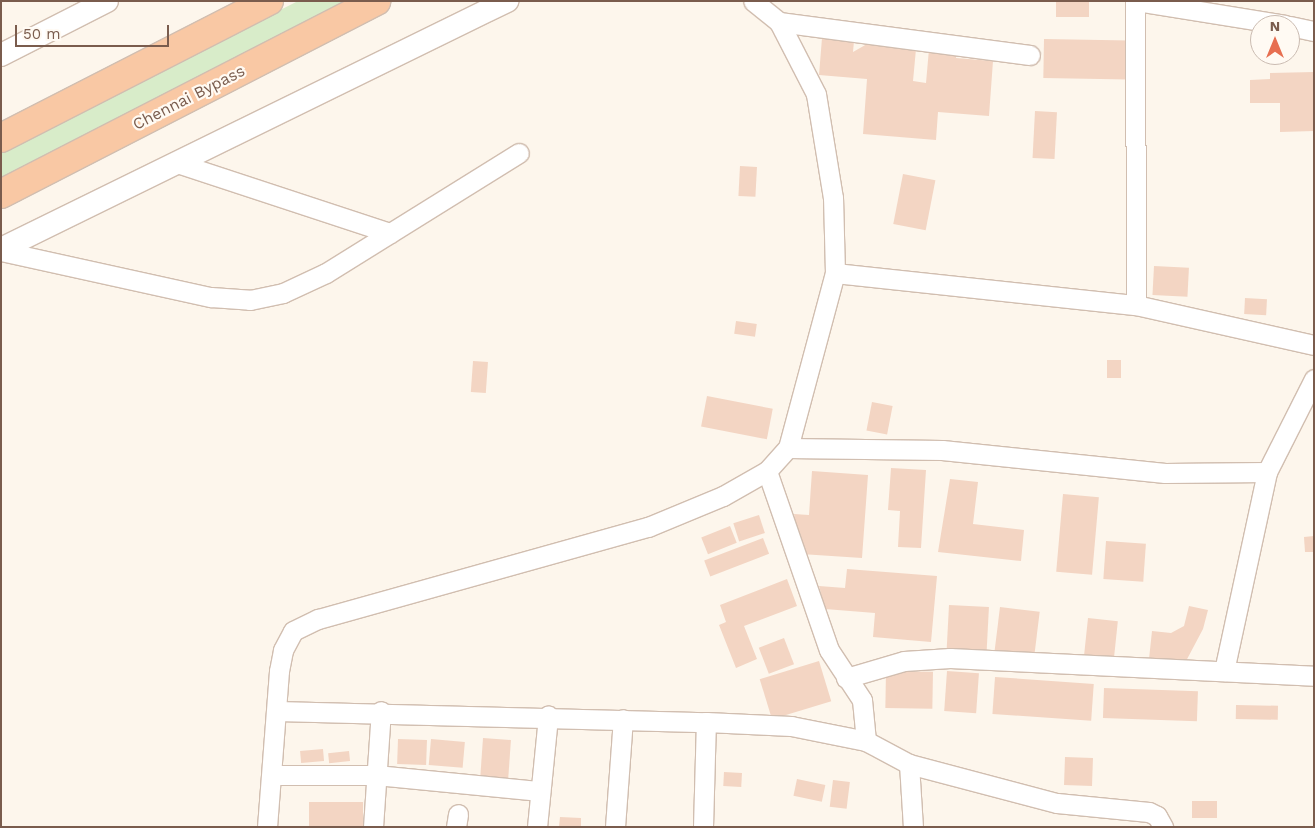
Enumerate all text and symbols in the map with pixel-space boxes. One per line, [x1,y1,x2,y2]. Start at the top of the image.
scale bar [18,15,171,47]
north arrow [1250,15,1300,65]
text: N [1270,18,1280,34]
text: 50 m [23,25,60,43]
street label: Chennai Bypass [130,61,248,135]

